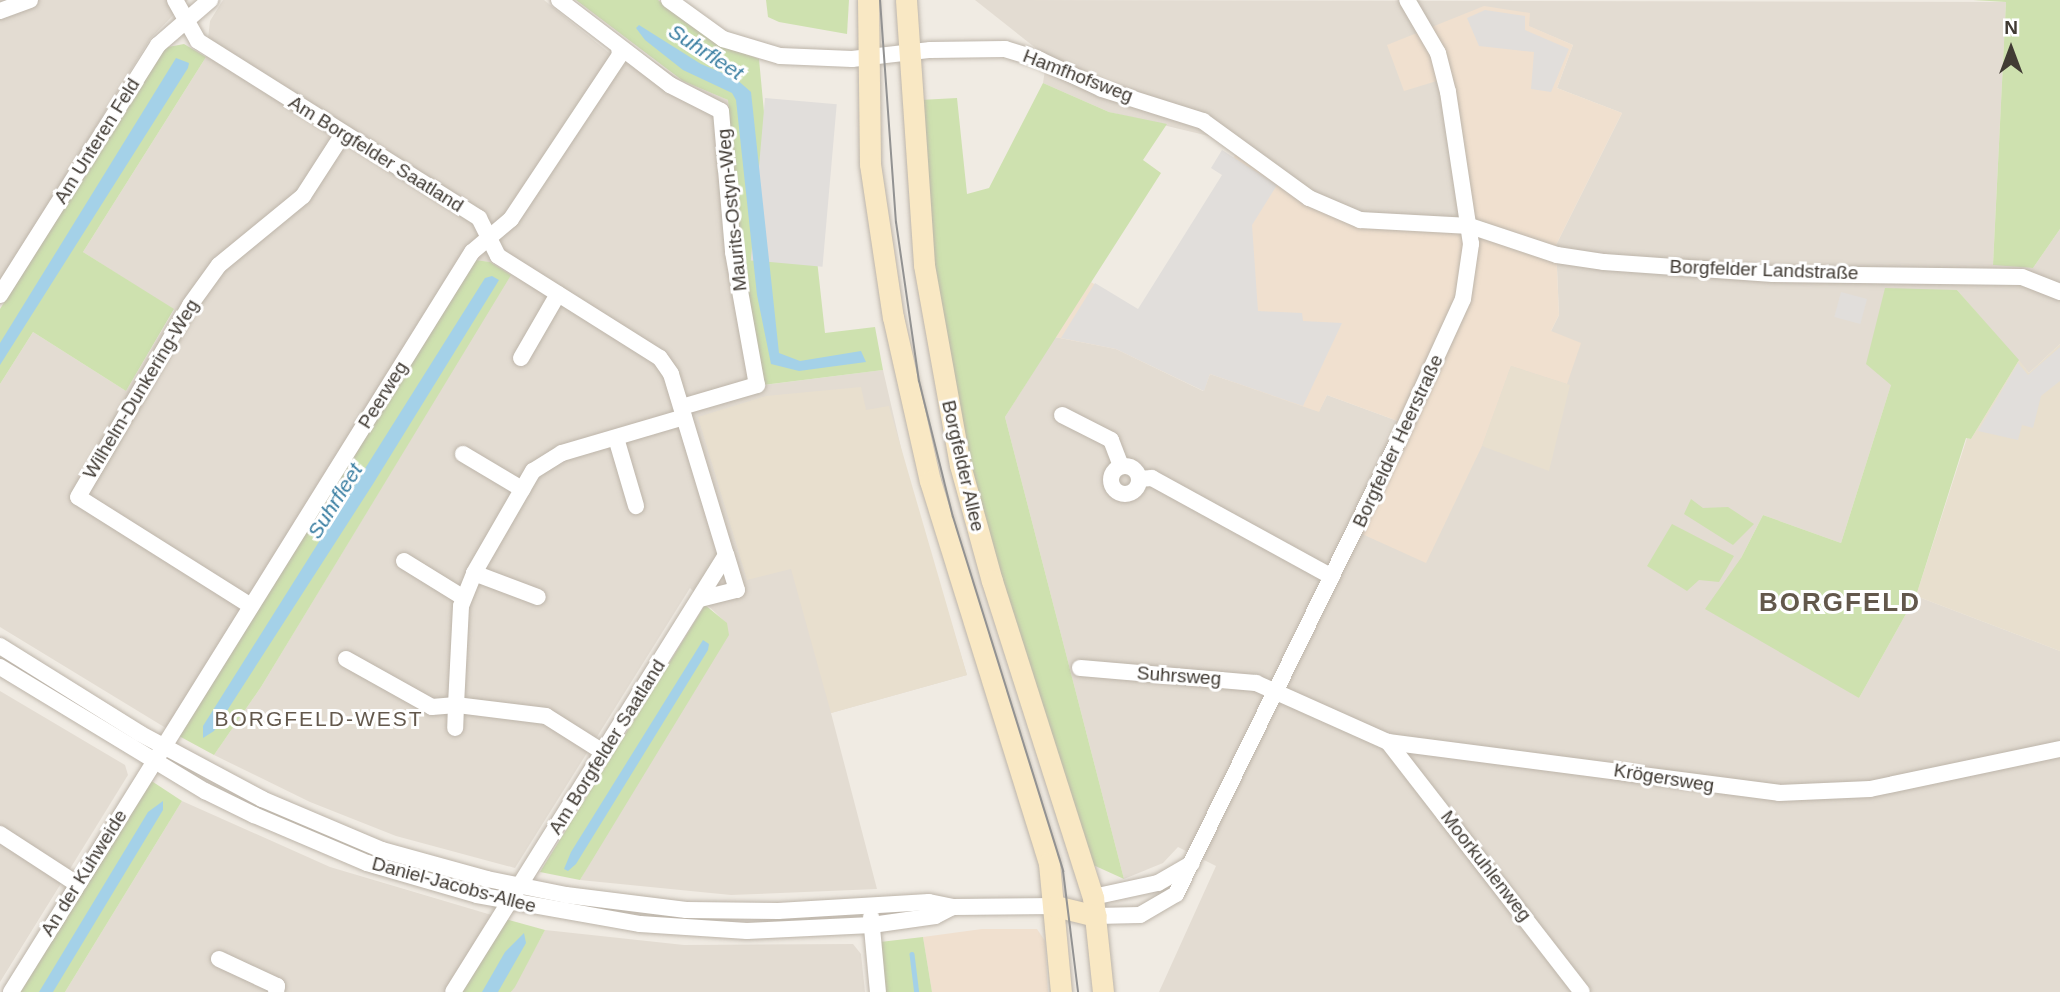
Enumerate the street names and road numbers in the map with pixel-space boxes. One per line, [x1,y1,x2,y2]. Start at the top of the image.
street label: Hamfhofsweg [1020,45,1136,107]
street label: Am Unteren Feld [49,74,145,208]
street label: Am Borgfelder Saatland [284,91,468,217]
street label: Maurits-Ostyn-Weg [712,128,752,292]
street label: Borgfelder Landstraße [1669,255,1859,285]
street label: Wilhelm-Dunkering-Weg [78,295,204,483]
street label: Borgfelder Heerstraße [1348,351,1448,531]
street label: Peerweg [353,357,413,433]
street label: Borgfelder Allee [937,398,989,534]
street label: Am Borgfelder Saatland [544,655,670,839]
street label: Suhrsweg [1136,662,1222,690]
street label: Krögersweg [1612,759,1716,797]
street label: An der Kuhweide [36,806,132,940]
street label: Moorkuhlenweg [1436,806,1536,926]
street label: Daniel-Jacobs-Allee [369,852,539,918]

